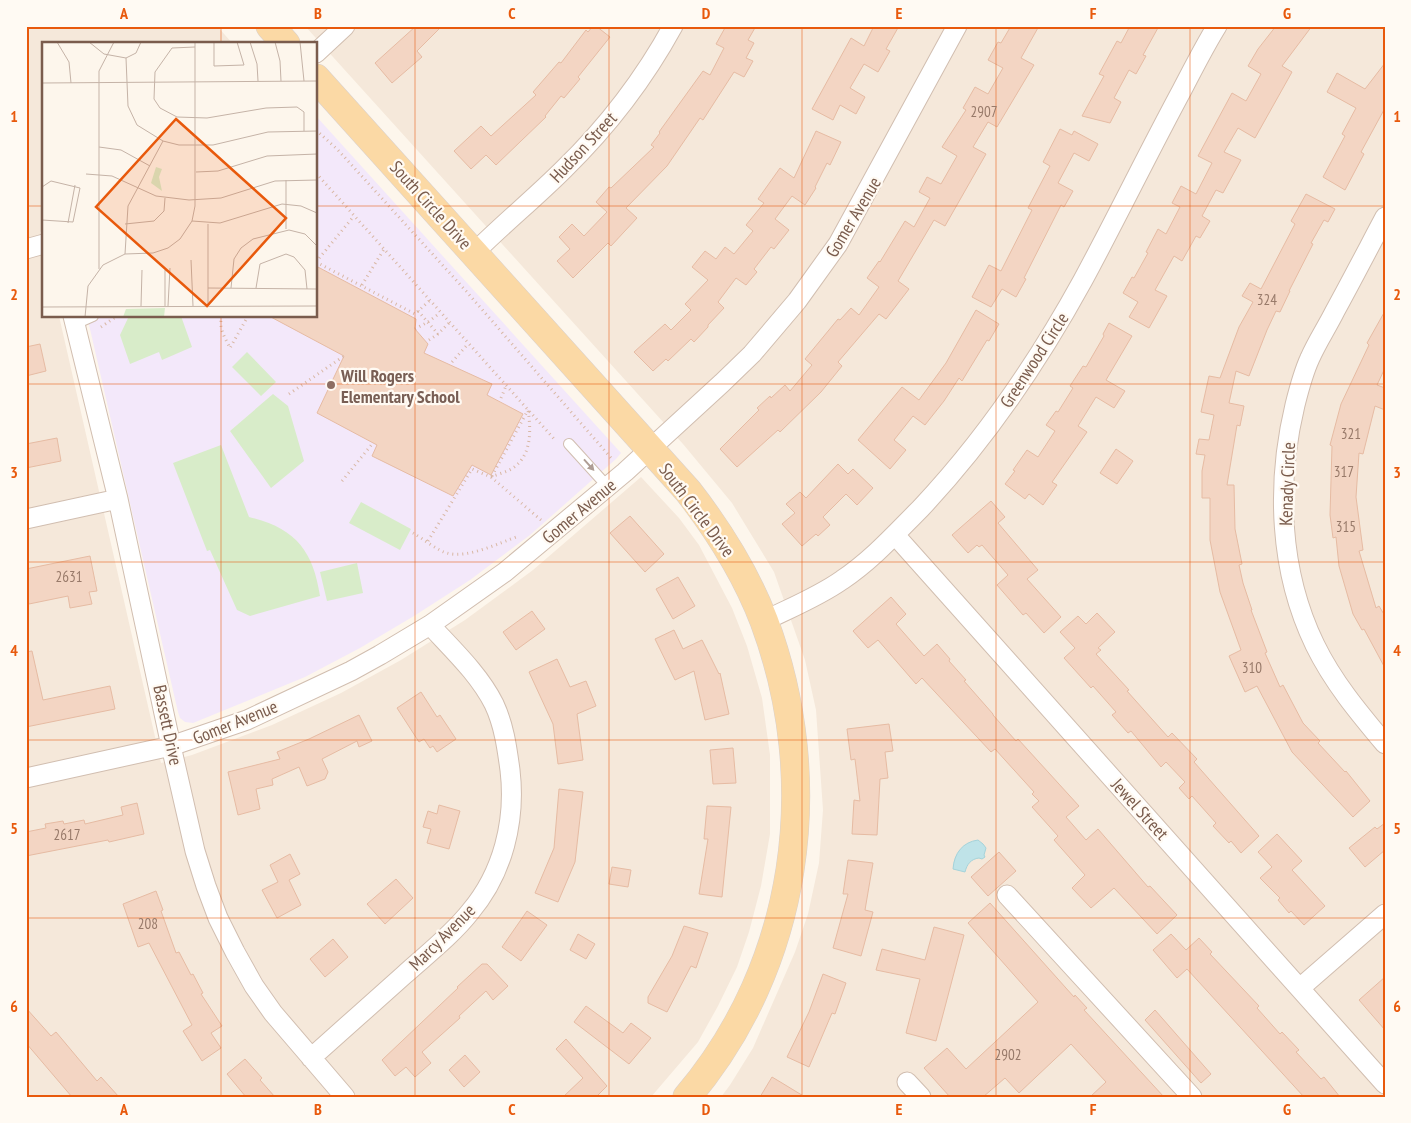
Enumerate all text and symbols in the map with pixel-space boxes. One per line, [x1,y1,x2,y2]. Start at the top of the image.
text: A [119,3,129,23]
text: B [314,3,322,23]
text: C [508,3,516,23]
text: D [702,3,711,23]
text: E [896,3,903,23]
text: F [1090,3,1097,23]
text: G [1283,3,1291,23]
inset map [42,42,318,318]
house number: 2907 [970,102,998,121]
text: 1 [10,106,18,126]
text: 1 [1393,106,1401,126]
street label: Hudson Street [545,107,621,187]
street label: South Circle Drive [385,156,477,254]
street label: Gomer Avenue [820,173,886,261]
text: 2 [10,284,18,304]
text: 2 [1393,284,1401,304]
house number: 324 [1257,290,1277,309]
street label: Greenwood Circle [995,308,1073,412]
place label: Will Rogers Elementary School [340,364,460,408]
marker: Will Rogers Elementary School [325,379,337,391]
house number: 321 [1341,424,1361,443]
street label: Kenady Circle [1274,442,1300,526]
one-way arrow [583,459,594,472]
street label: South Circle Drive [654,459,740,561]
text: 3 [10,462,18,482]
house number: 317 [1334,462,1354,481]
text: 3 [1393,462,1401,482]
street label: Gomer Avenue [537,473,621,549]
house number: 315 [1336,517,1356,536]
house number: 2631 [55,567,83,586]
text: 4 [10,640,18,660]
text: 4 [1393,640,1401,660]
house number: 310 [1242,658,1262,677]
street label: Bassett Drive [148,683,188,767]
street label: Gomer Avenue [189,695,281,749]
street label: Jewel Street [1106,773,1174,845]
text: 5 [10,818,18,838]
text: 5 [1393,818,1401,838]
house number: 2617 [53,825,81,844]
street label: Marcy Avenue [404,899,480,975]
house number: 208 [138,914,158,933]
text: 6 [10,996,18,1016]
text: 6 [1393,996,1401,1016]
house number: 2902 [994,1045,1022,1064]
text: A [119,1099,129,1119]
text: B [314,1099,322,1119]
text: C [508,1099,516,1119]
text: D [702,1099,711,1119]
text: E [896,1099,903,1119]
text: F [1090,1099,1097,1119]
text: G [1283,1099,1291,1119]

